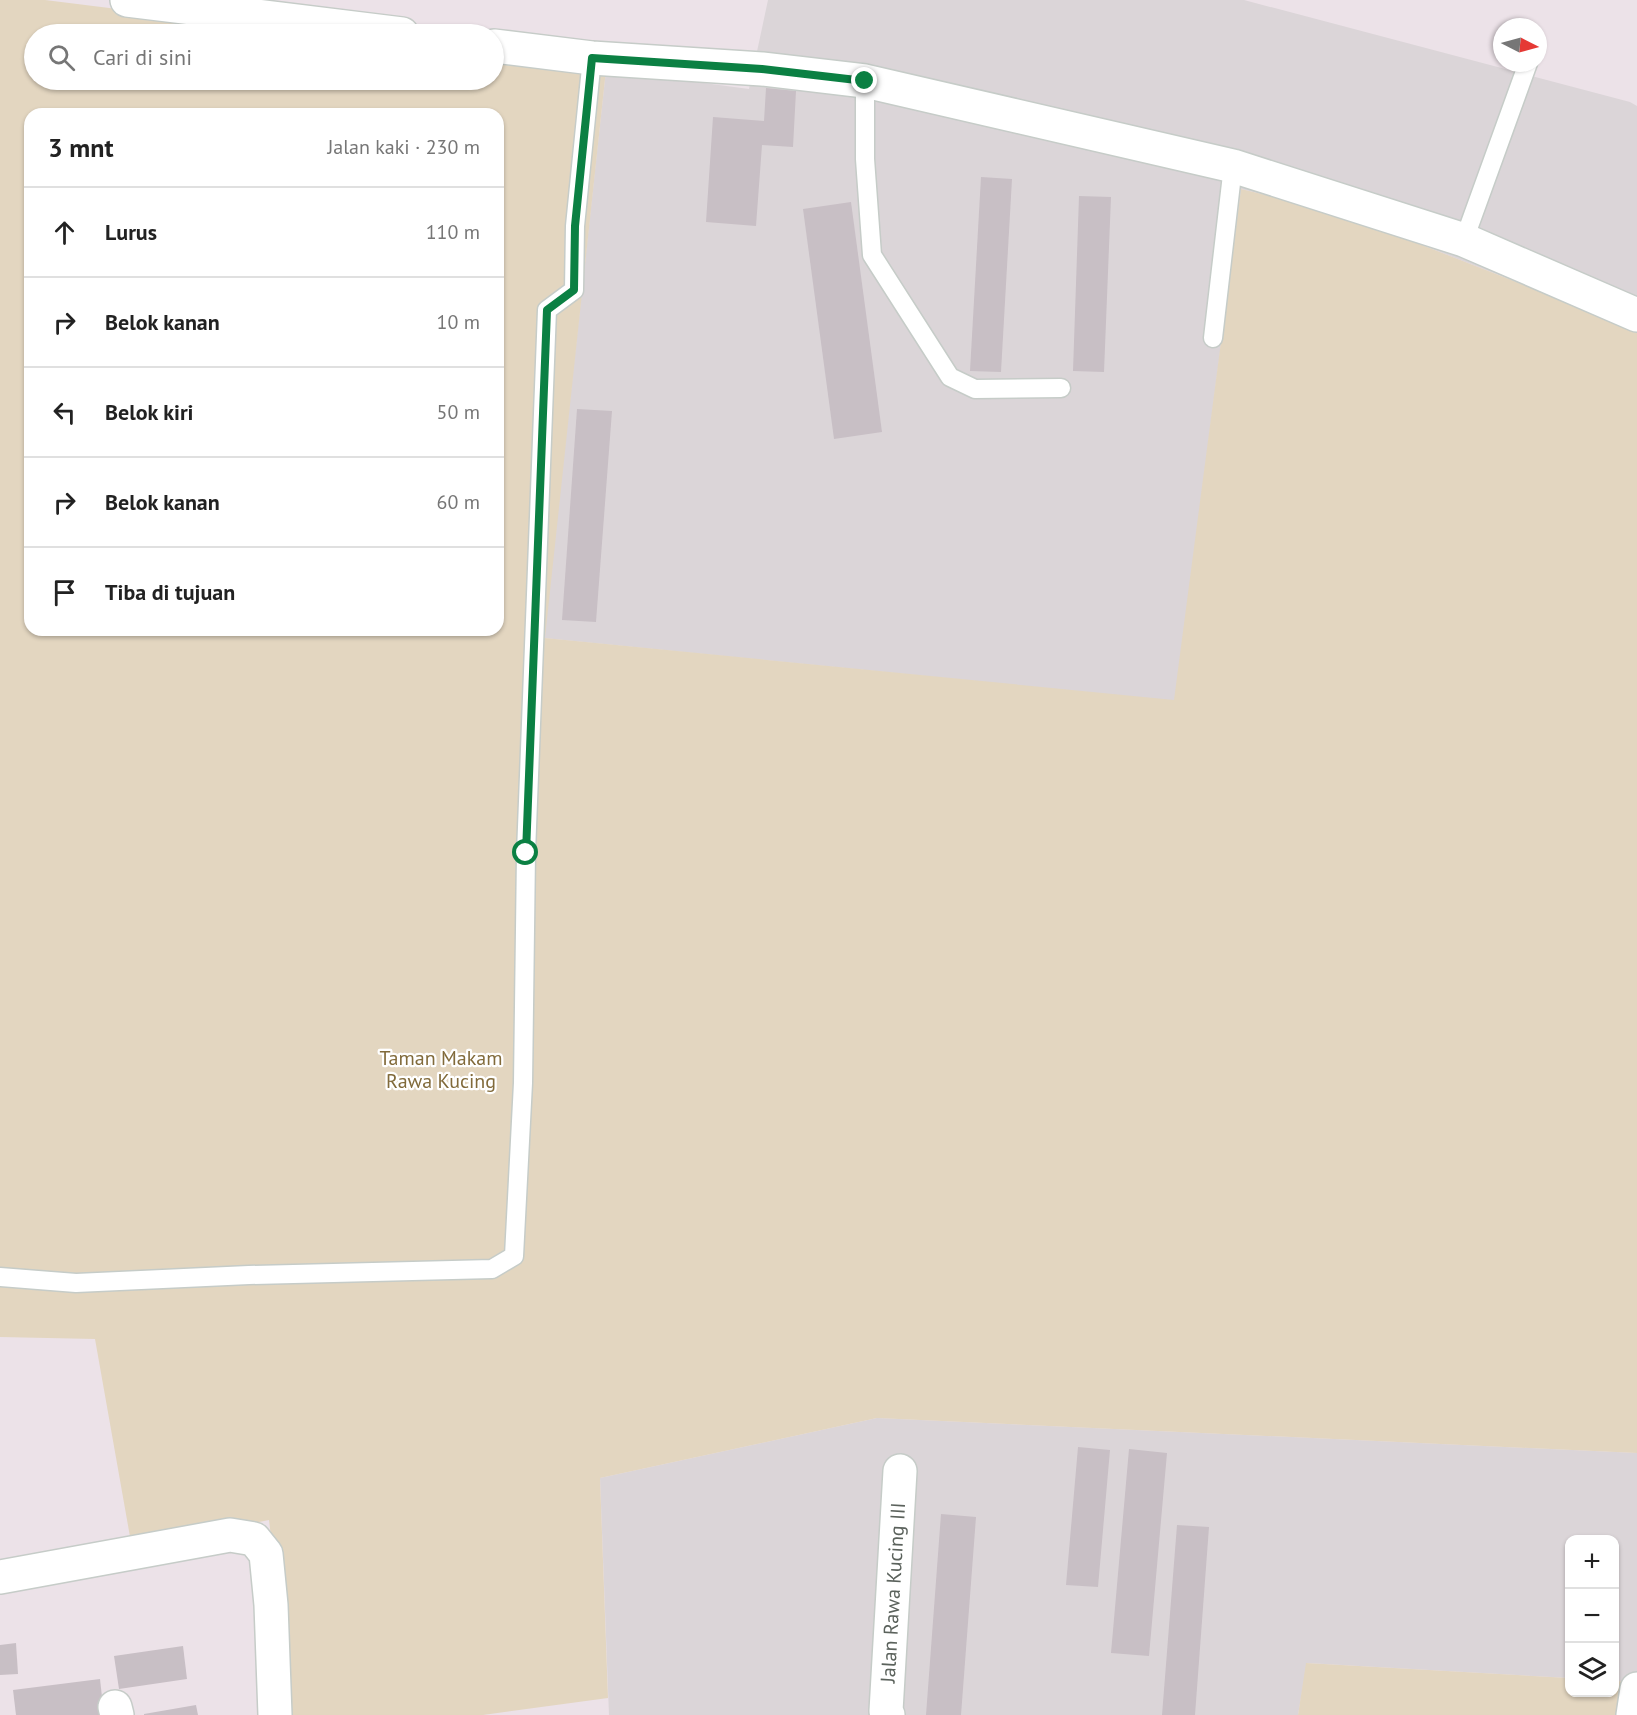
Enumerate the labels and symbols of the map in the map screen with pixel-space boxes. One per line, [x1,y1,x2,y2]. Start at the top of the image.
north arrow [1493,18,1547,72]
route end [851,67,877,93]
route start [512,839,538,865]
park label: Taman Makam Rawa Kucing [380,1045,502,1094]
street label: Jalan Rawa Kucing III [875,1502,911,1685]

